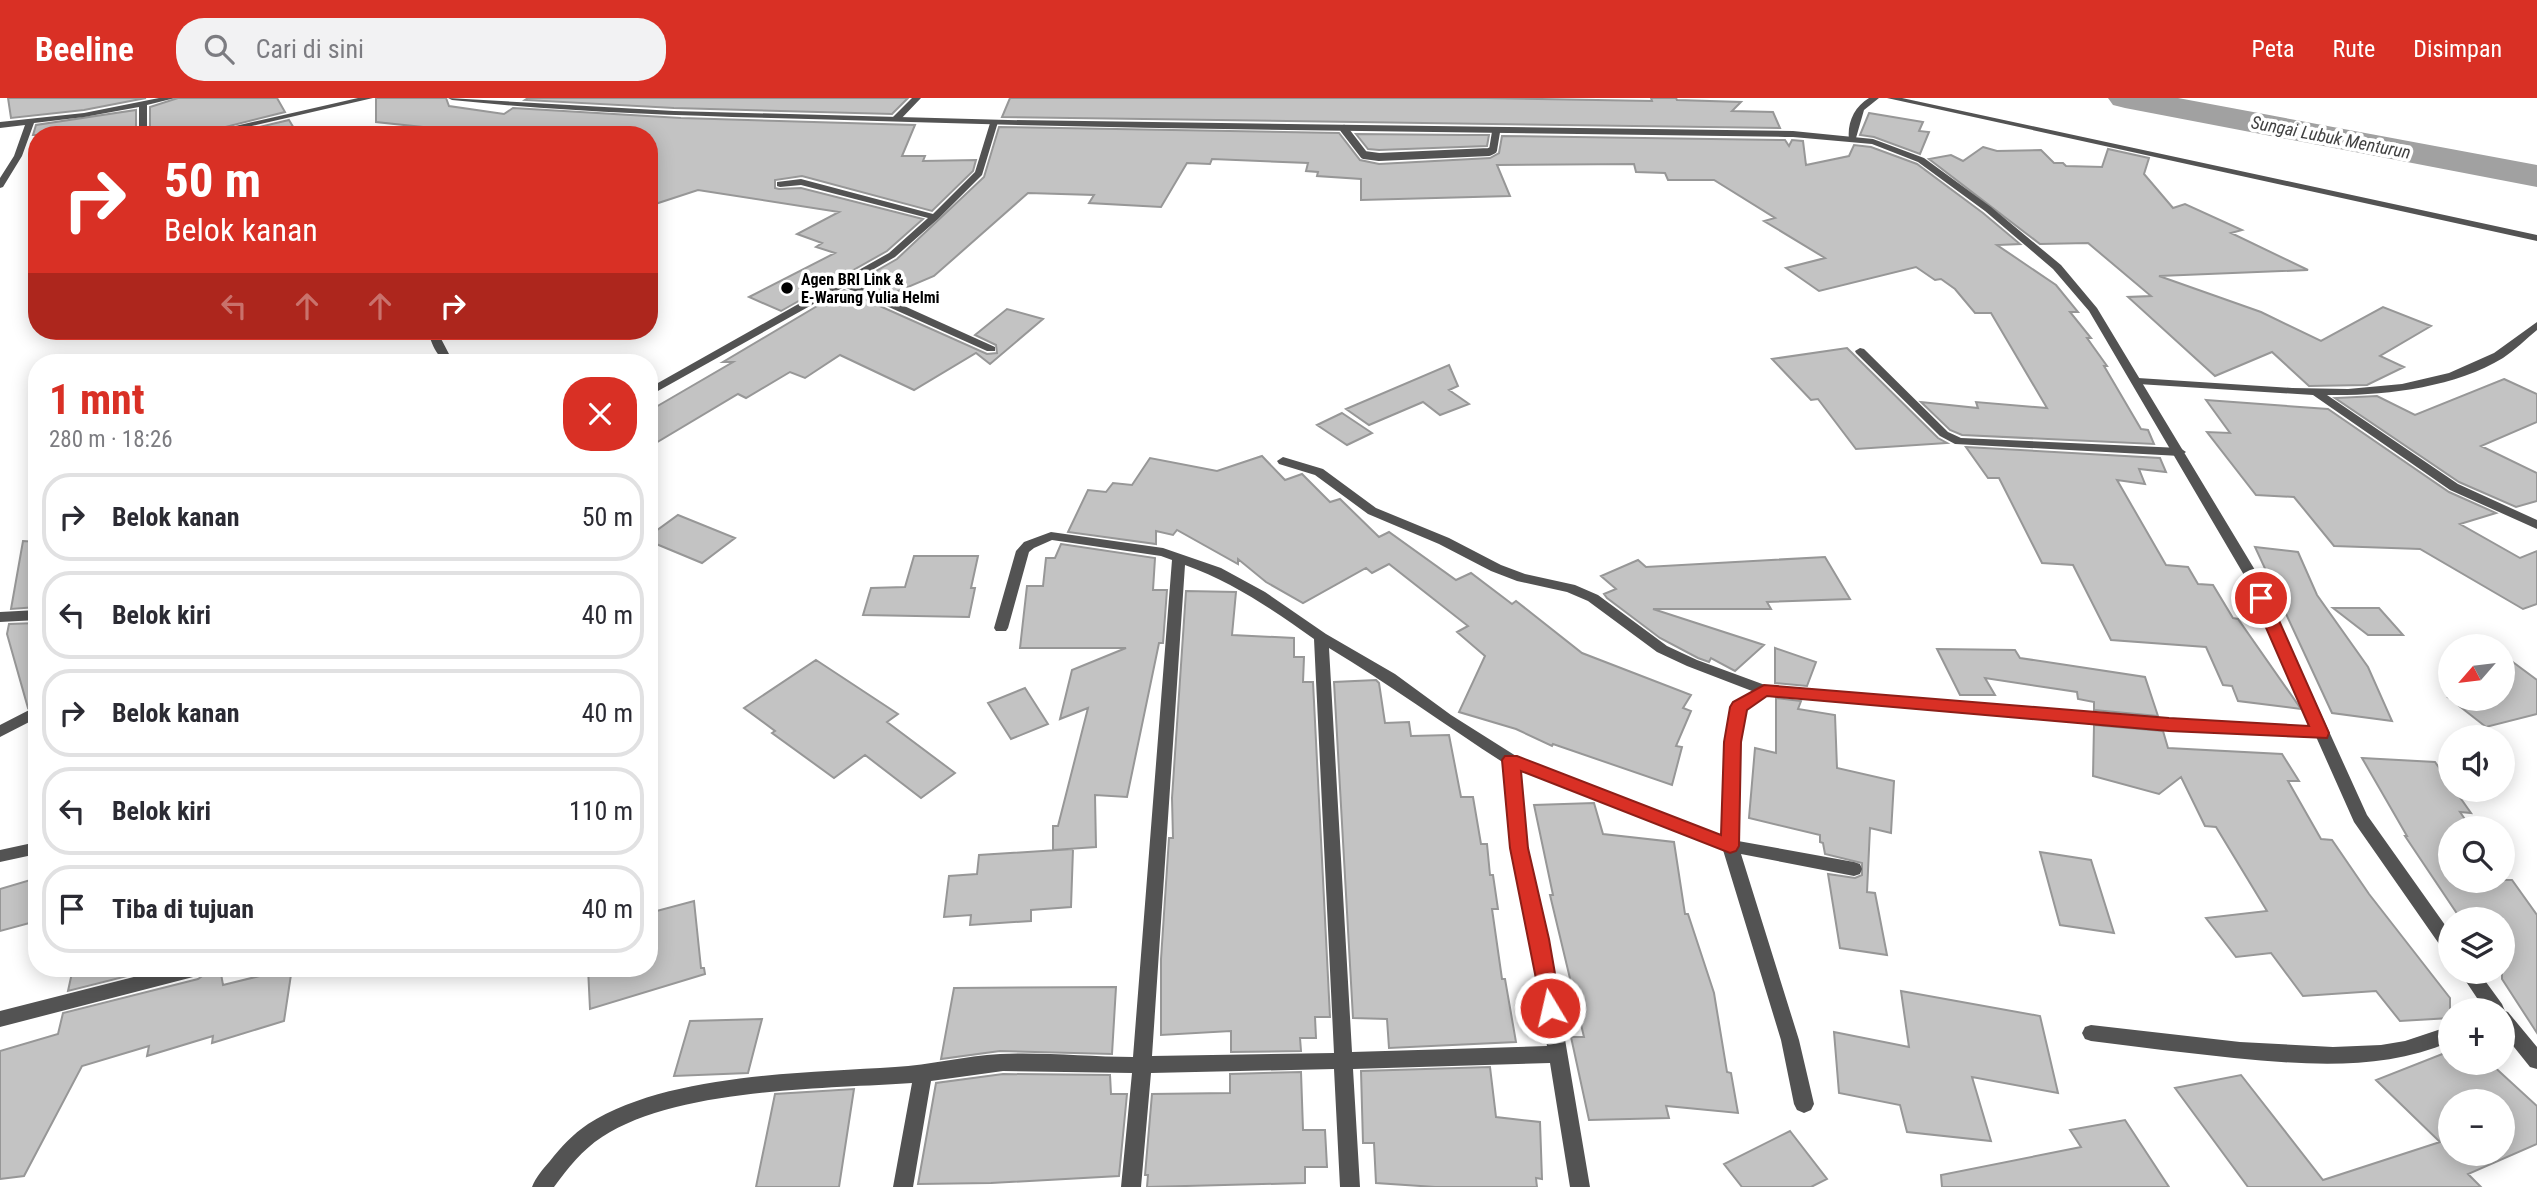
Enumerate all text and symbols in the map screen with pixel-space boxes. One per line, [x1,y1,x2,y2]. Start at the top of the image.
search box [176,18,666,81]
text: Beeline [35,30,134,69]
icon: search [200,30,238,68]
text: Cari di sini [256,34,364,64]
text: Peta [2252,35,2295,63]
text: Rute [2333,35,2375,63]
text: Disimpan [2413,35,2502,63]
water label: Sungai Lubuk Menturun [2249,111,2413,163]
text: 50 m [164,152,261,209]
icon: right [49,154,140,245]
text: Belok kanan [164,211,318,249]
place label: Agen BRI Link & E-Warung Yulia Helmi [801,270,940,307]
marker: Agen BRI Link & E-Warung Yulia Helmi [779,280,795,296]
icon: left [215,287,253,325]
icon: ahead [288,287,326,325]
icon: ahead [361,287,399,325]
icon: right [434,287,472,325]
text: 1 mnt [49,375,145,424]
button: close [563,377,637,451]
text: 280 m · 18:26 [49,426,173,453]
icon: right [53,498,91,536]
text: Belok kanan [112,502,239,532]
text: 50 m [582,502,633,532]
pin [2231,568,2291,628]
icon: arrive [2242,579,2280,617]
icon: left [53,596,91,634]
text: Belok kiri [112,600,211,630]
text: 40 m [582,600,633,630]
north arrow [2438,634,2515,710]
map controls [2438,634,2515,1166]
icon: right [53,694,91,732]
text: Belok kanan [112,698,239,728]
text: 40 m [582,698,633,728]
button: sound [2438,725,2515,802]
icon: left [53,792,91,830]
text: Belok kiri [112,796,211,826]
text: 110 m [569,796,633,826]
button: search [2438,816,2515,893]
icon: arrive [53,890,91,928]
text: Tiba di tujuan [112,894,254,924]
text: 40 m [582,894,633,924]
button: layers [2438,907,2515,984]
position arrow [1513,971,1587,1045]
button: + [2438,998,2515,1075]
button: − [2438,1089,2515,1166]

